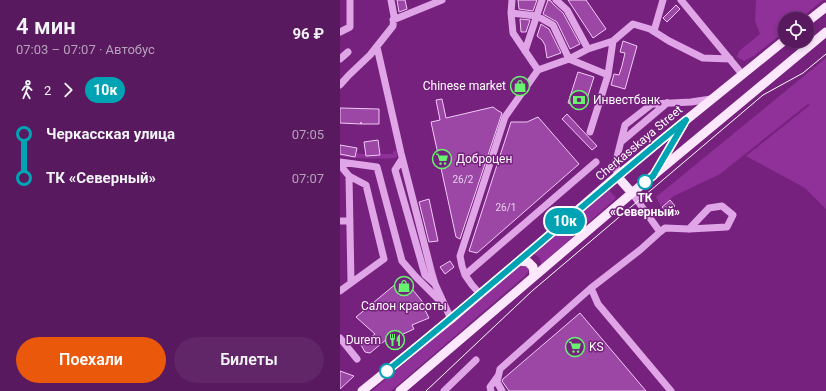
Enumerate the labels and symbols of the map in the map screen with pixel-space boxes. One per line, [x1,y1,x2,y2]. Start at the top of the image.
shop icon: Chinese market [509,75,531,97]
place label: Chinese market [423,79,506,93]
bank icon: Инвестбанк [568,89,590,111]
place label: Инвестбанк [593,93,661,107]
street label: Cherkasskaya Street [593,103,685,183]
supermarket icon: Доброцен [431,148,453,170]
place label: Доброцен [456,152,512,166]
house number: 26/2 [453,174,474,185]
marker: ТК «Северный» [637,174,653,190]
place label: ТК «Северный» [610,191,680,219]
house number: 26/1 [496,202,517,213]
line badge: 10к [542,208,588,234]
shop icon: Салон красоты [393,275,415,297]
place label: Салон красоты [361,299,447,313]
restaurant icon: Durem [384,329,406,351]
place label: Durem [346,333,381,347]
supermarket icon: KS [564,336,586,358]
place label: KS [589,340,604,354]
unlabelled marker [379,363,395,379]

